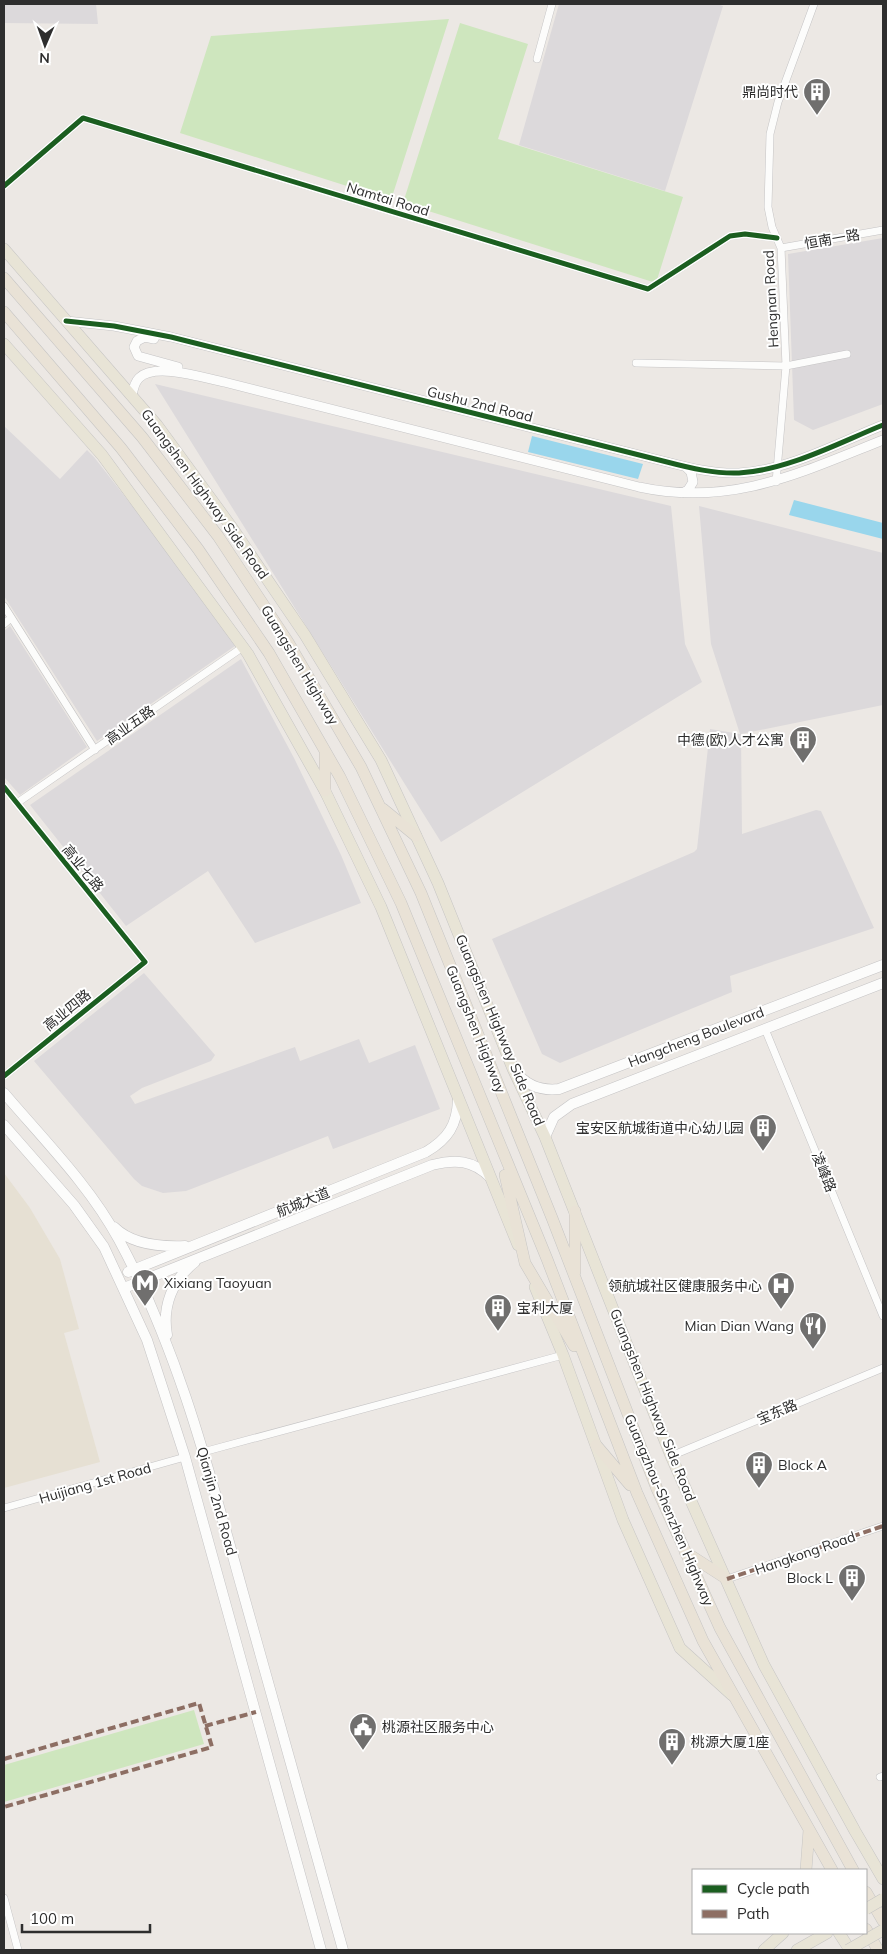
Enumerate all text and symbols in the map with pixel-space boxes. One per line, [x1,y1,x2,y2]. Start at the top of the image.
north arrow [20,20,70,70]
text: N [39,49,50,67]
building icon: 鼎尚时代 [802,77,832,116]
place label: 鼎尚时代 [742,83,798,101]
street label: Namtai Road [344,178,432,220]
street label: 恒南一路 [803,225,861,253]
street label: Hengnan Road [759,250,783,348]
street label: Gushu 2nd Road [425,382,535,426]
street label: Guangshen Highway Side Road [137,405,273,583]
street label: Guangshen Highway [257,602,343,729]
street label: 高业五路 [102,702,158,748]
building icon: 中德(欧)人才公寓 [788,725,818,764]
place label: 中德(欧)人才公寓 [677,731,784,749]
street label: 高业七路 [58,841,108,895]
street label: Guangshen Highway Side Road [451,932,549,1128]
street label: Guangshen Highway [442,962,510,1096]
street label: 高业四路 [40,985,94,1035]
street label: Hangcheng Boulevard [625,1003,767,1071]
building icon: 宝安区航城街道中心幼儿园 [748,1113,778,1152]
place label: 宝安区航城街道中心幼儿园 [576,1119,744,1137]
street label: 凌峰路 [808,1149,840,1195]
street label: 航城大道 [274,1183,332,1221]
metro station icon: Xixiang Taoyuan [130,1268,160,1307]
hospital icon: 领航城社区健康服务中心 [766,1271,796,1310]
place label: Xixiang Taoyuan [164,1274,272,1292]
place label: 领航城社区健康服务中心 [608,1277,762,1295]
building icon: 宝利大厦 [483,1293,513,1332]
place label: 宝利大厦 [517,1299,573,1317]
street label: Guangshen Highway Side Road [606,1306,700,1504]
restaurant icon: Mian Dian Wang [798,1311,828,1350]
place label: Mian Dian Wang [685,1317,794,1335]
street label: 宝东路 [754,1396,800,1428]
street label: Guangzhou-Shenzhen Highway [620,1411,718,1609]
street label: Qianjin 2nd Road [193,1445,241,1557]
building icon: Block A [744,1450,774,1489]
place label: Block A [778,1456,828,1474]
street label: Huijiang 1st Road [37,1458,153,1508]
street label: Hangkong Road [752,1527,858,1579]
building icon: Block L [837,1563,867,1602]
place label: Block L [787,1569,833,1587]
public building icon: 桃源社区服务中心 [348,1712,378,1751]
place label: 桃源社区服务中心 [382,1718,494,1736]
building icon: 桃源大厦1座 [657,1727,687,1766]
place label: 桃源大厦1座 [691,1733,769,1751]
legend [692,1869,867,1934]
text: Cycle path [737,1879,810,1898]
scale bar [22,1902,150,1934]
text: Path [737,1904,769,1923]
text: 100 m [30,1909,74,1928]

